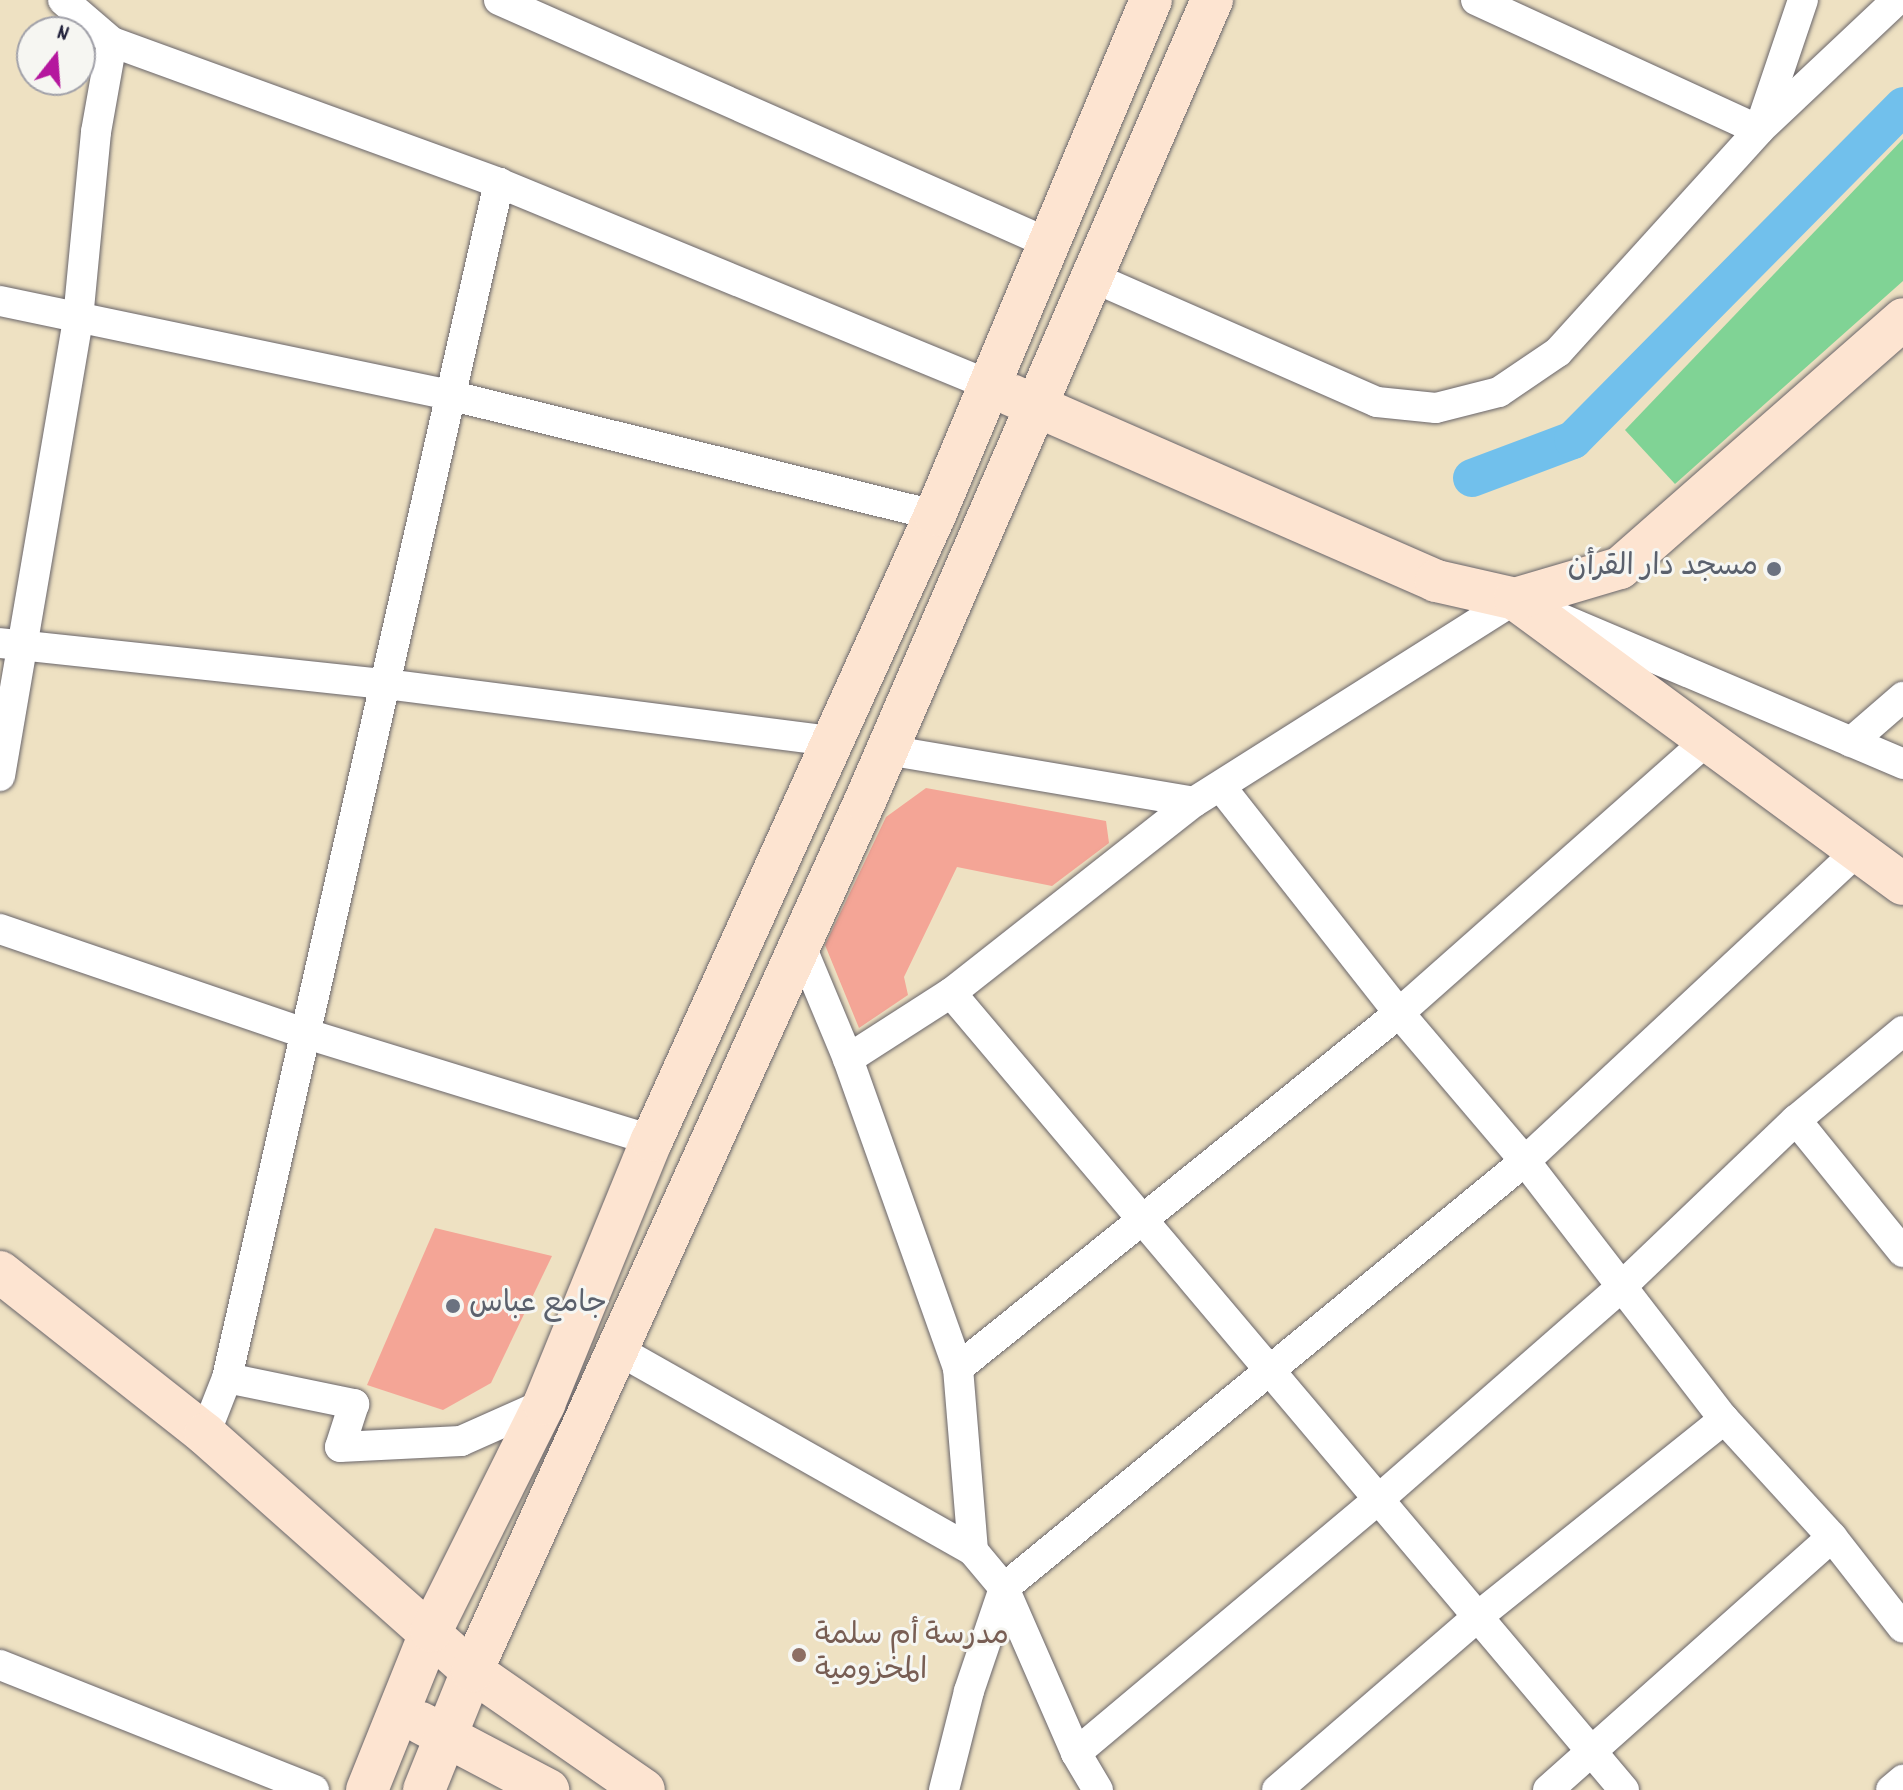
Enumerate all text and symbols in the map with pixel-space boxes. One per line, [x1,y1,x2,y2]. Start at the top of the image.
north arrow [16,16,96,96]
text: N [53,18,72,51]
place label: مسجد دار القرأن [1568,551,1758,587]
marker: مسجد دار القرأن [1765,560,1783,578]
place label: جامع عباس [469,1288,607,1324]
marker: جامع عباس [444,1297,462,1315]
place label: مدرسة أم سلمة المخزومية [815,1620,1009,1690]
marker: مدرسة أم سلمة المخزومية [790,1646,808,1664]

